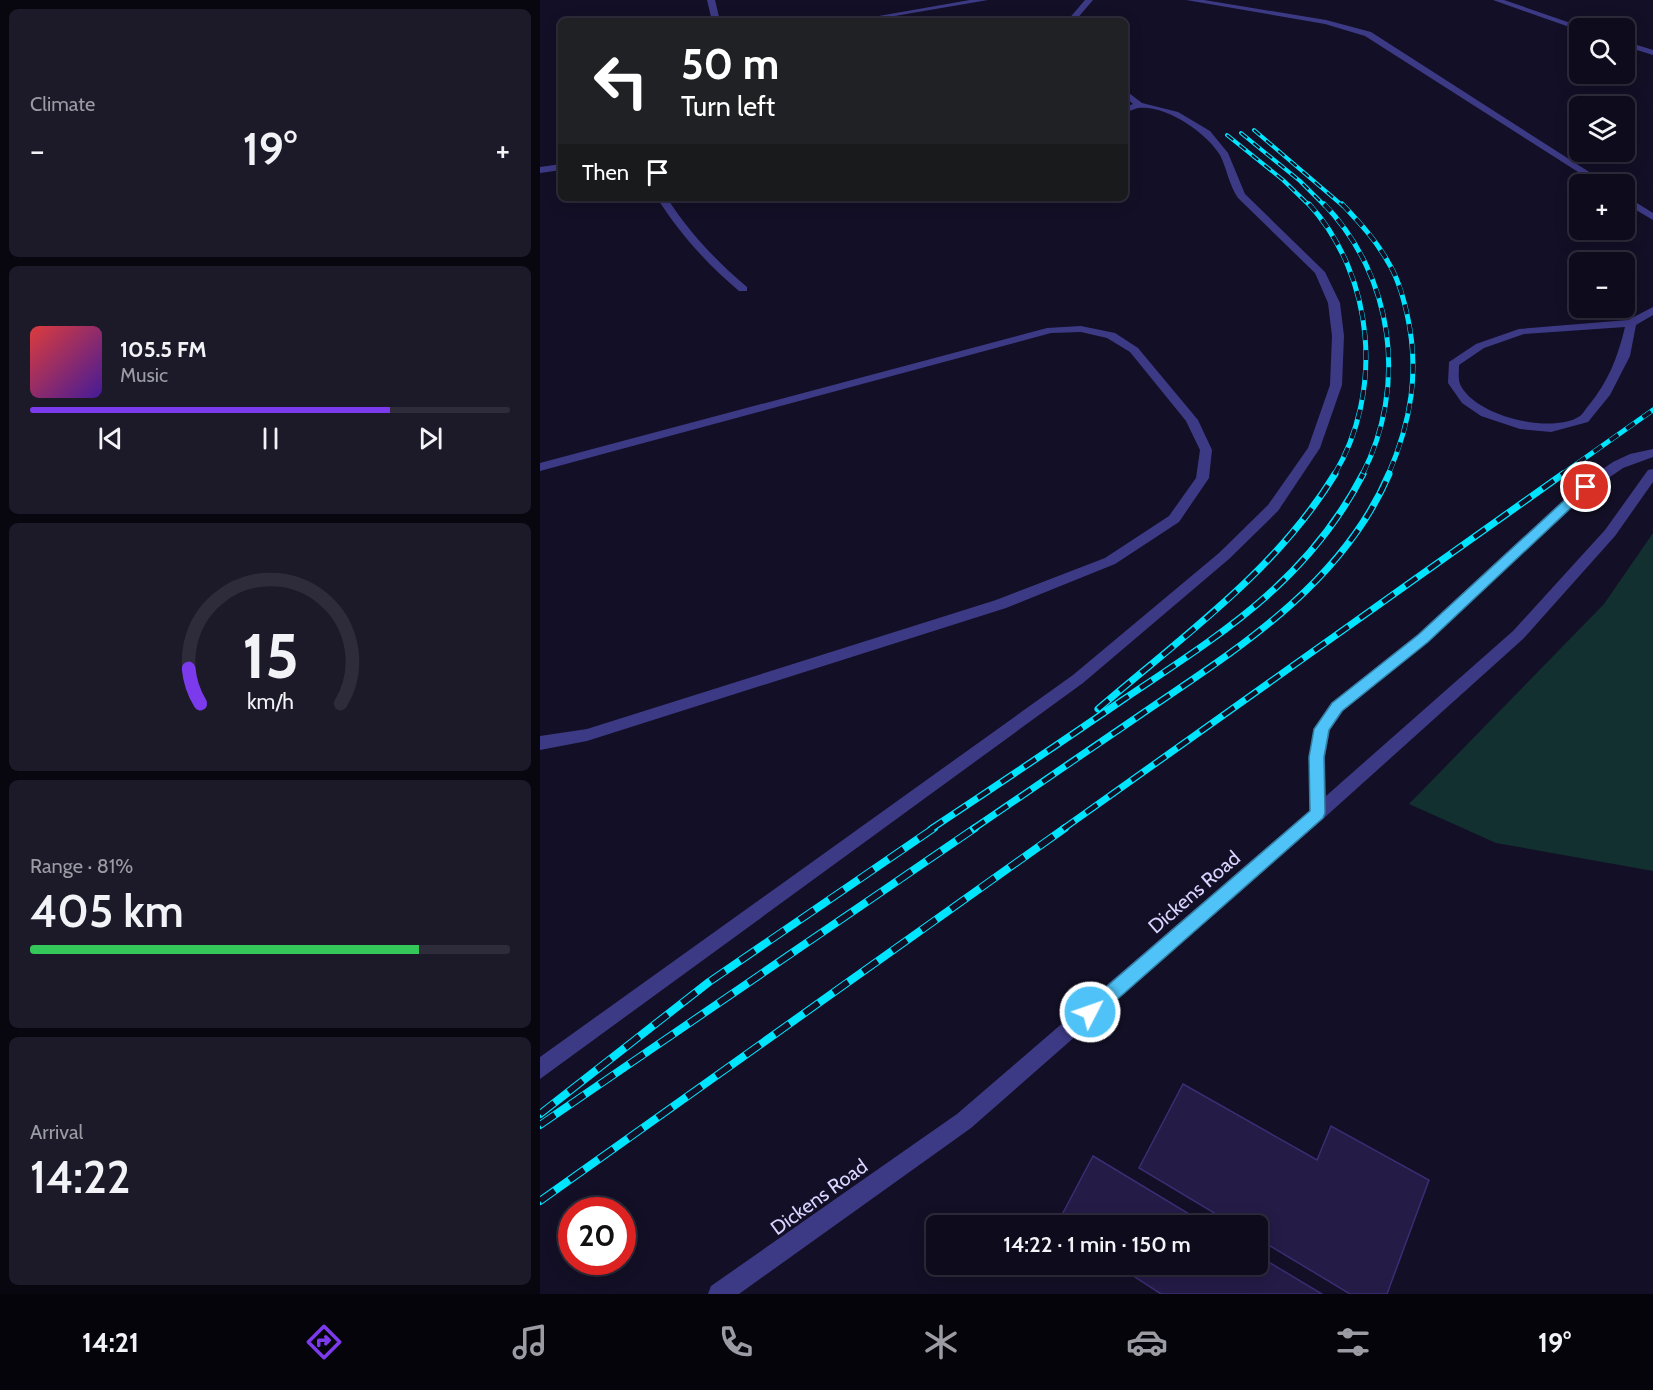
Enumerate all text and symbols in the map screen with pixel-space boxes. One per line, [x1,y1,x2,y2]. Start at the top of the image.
map controls [1569,18,1635,318]
button: search [1569,18,1635,84]
text: 50 m [681,38,779,90]
icon: left [582,42,660,120]
text: Turn left [681,90,775,123]
text: Climate [30,92,95,116]
button: layers [1569,96,1635,162]
text: 19° [243,122,297,176]
text: − [30,130,45,170]
text: + [495,130,510,170]
icon: arrive [641,156,674,189]
text: Then [582,159,629,186]
button: + [1569,174,1635,240]
button: − [1569,252,1635,318]
text: 105.5 FM [120,336,207,363]
text: Music [120,363,168,387]
icon: previous [94,422,127,455]
icon: pause [254,422,287,455]
icon: next [414,422,447,455]
pin [1560,461,1611,512]
icon: arrive [1569,470,1602,503]
text: 15 [242,618,298,694]
text: km/h [247,688,293,714]
street label: Dickens Road [1143,846,1245,938]
text: Range · 81% [30,854,133,878]
text: 405 km [30,884,184,938]
position arrow [1058,980,1122,1044]
text: Arrival [30,1120,83,1144]
text: 14:22 [30,1150,130,1204]
street label: Dickens Road [766,1154,872,1240]
speed limit sign: 20 [558,1197,636,1275]
text: 14:22 · 1 min · 150 m [1003,1231,1191,1258]
icon: directions [303,1321,345,1363]
icon: music [509,1321,551,1363]
icon: phone [715,1321,757,1363]
icon: climate [920,1321,962,1363]
icon: car [1126,1321,1168,1363]
icon: filters [1332,1321,1374,1363]
text: 14:21 [82,1326,139,1359]
text: 19° [1538,1326,1571,1359]

